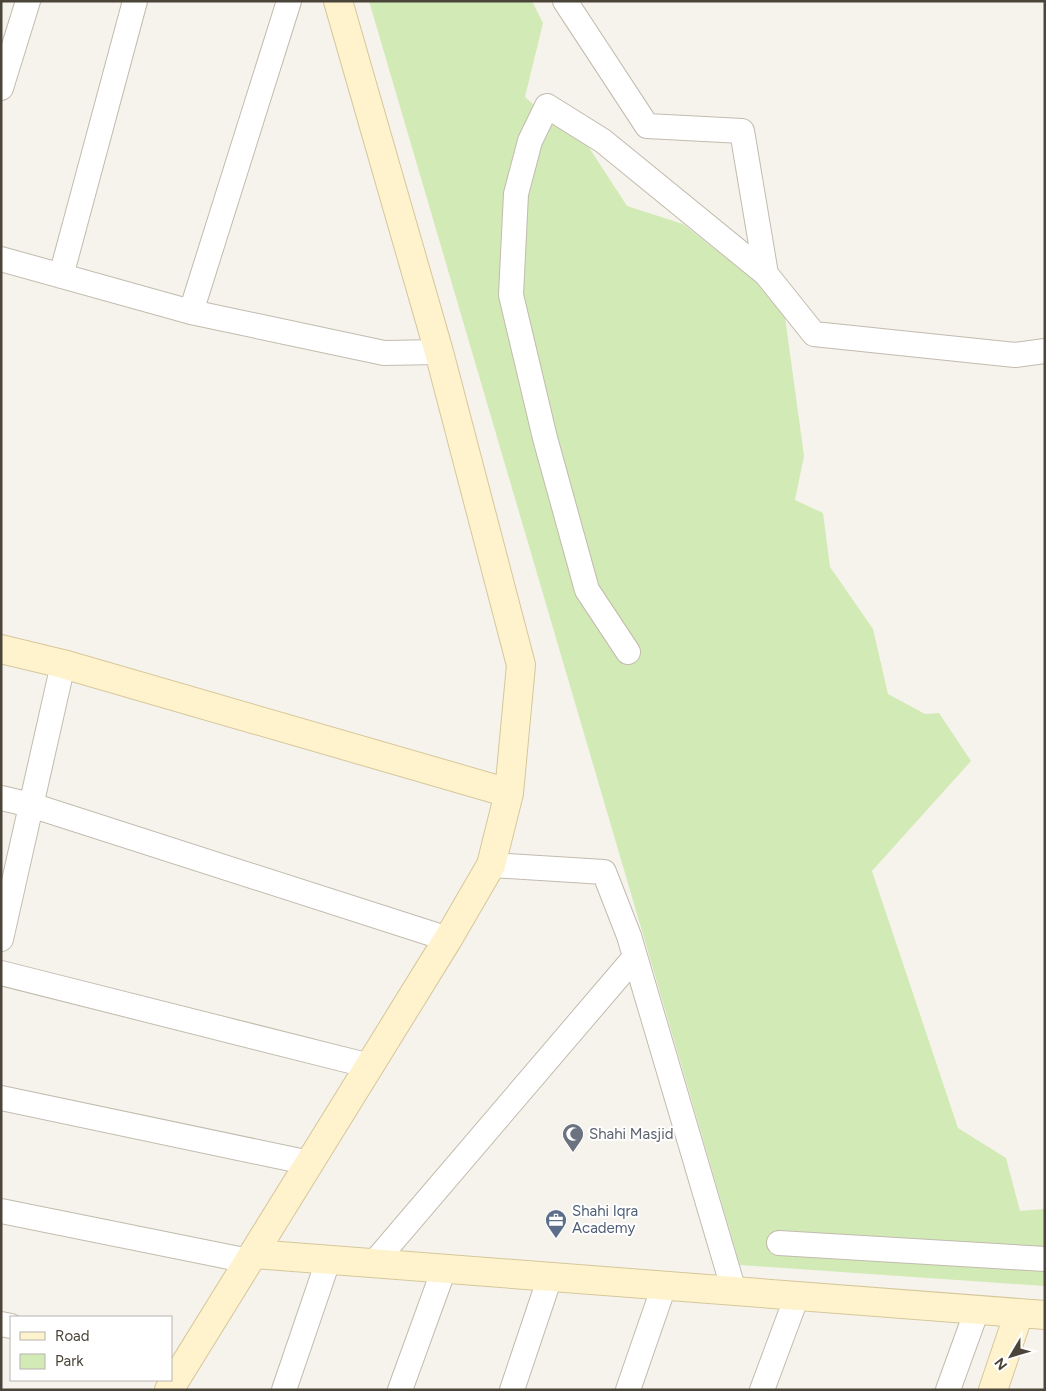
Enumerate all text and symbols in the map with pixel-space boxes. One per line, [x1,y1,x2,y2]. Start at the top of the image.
mosque icon: Shahi Masjid [561,1122,585,1153]
place label: Shahi Masjid [589,1125,673,1143]
place label: Shahi Iqra Academy [572,1202,638,1237]
office icon: Shahi Iqra Academy [544,1208,568,1239]
legend [10,1316,172,1381]
text: Road [55,1327,90,1345]
north arrow [986,1331,1036,1381]
text: Park [55,1352,84,1370]
text: N [991,1354,1011,1373]

